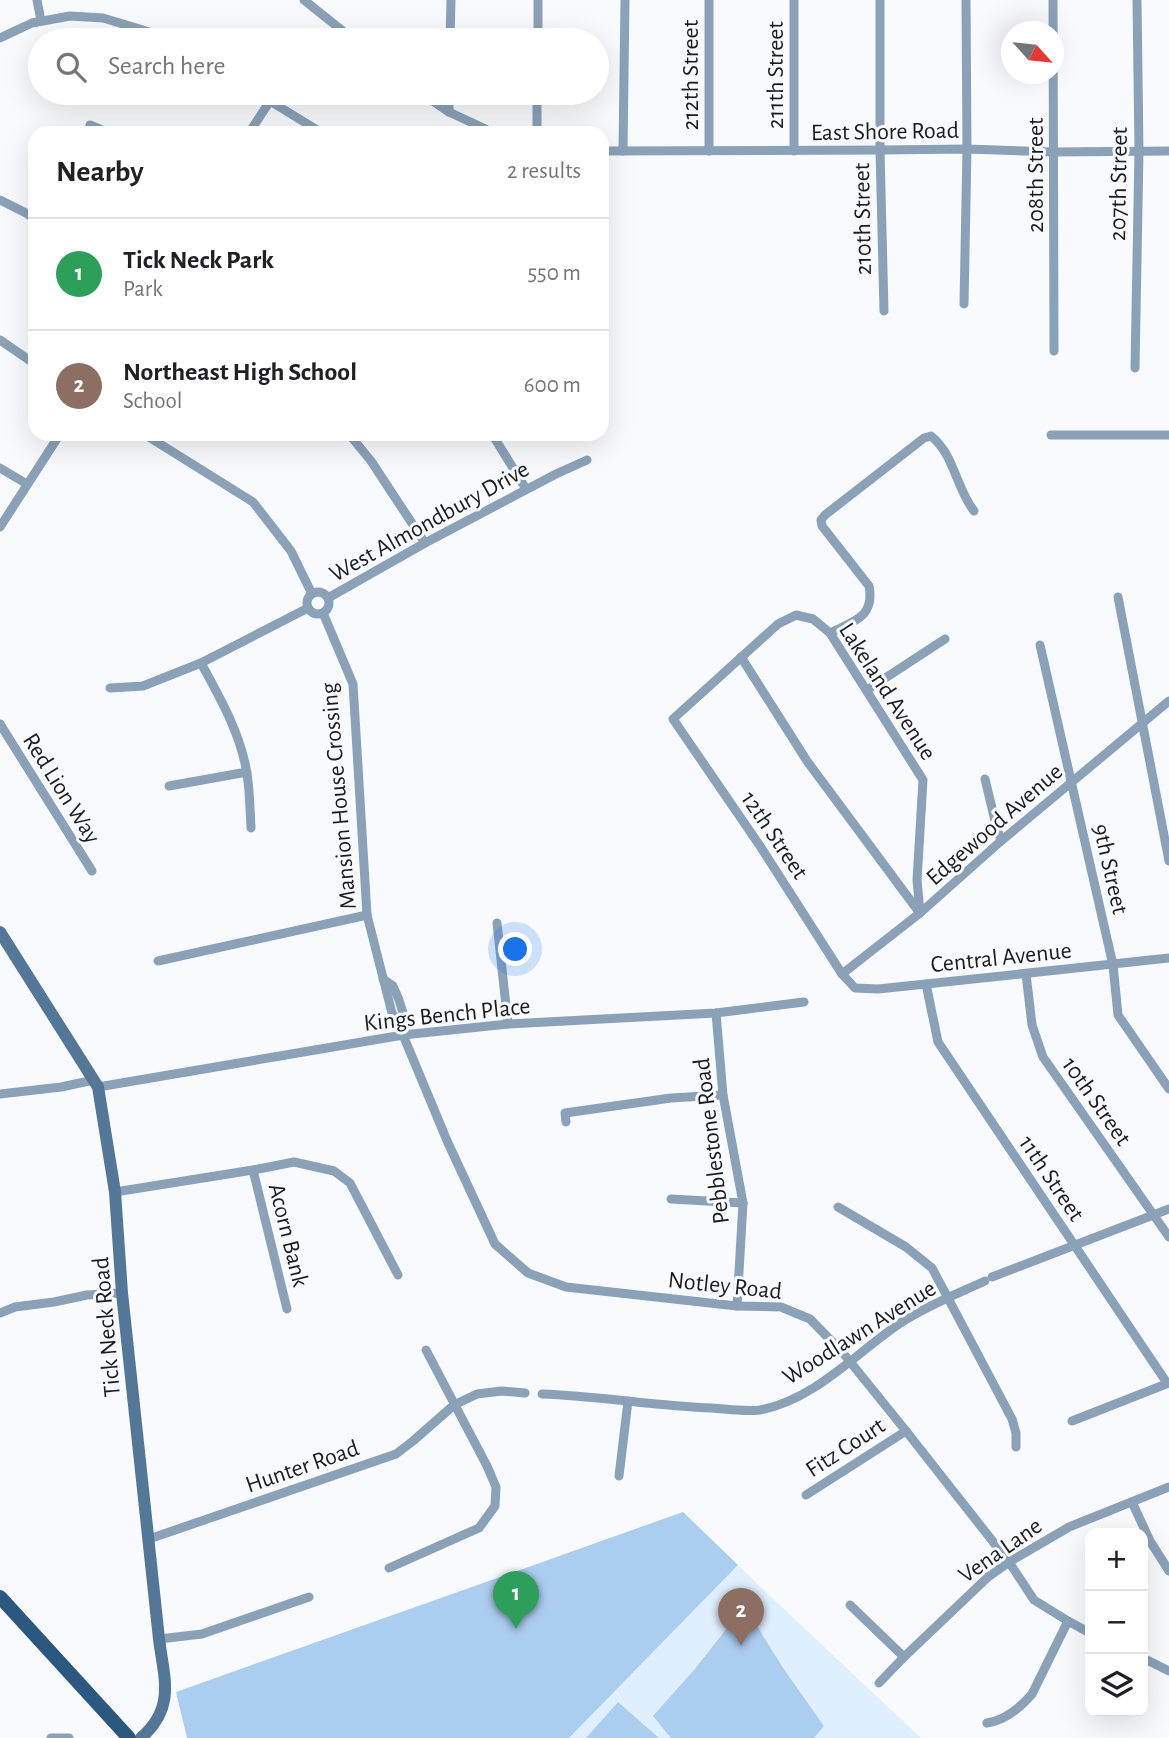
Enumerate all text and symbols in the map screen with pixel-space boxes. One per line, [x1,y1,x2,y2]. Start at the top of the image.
street label: 212th Street [679,19,703,130]
street label: 211th Street [764,21,788,129]
north arrow [1001,21,1064,84]
search box [28,28,609,105]
icon: search [52,48,90,86]
text: Search here [108,53,226,79]
street label: 208th Street [1024,117,1048,233]
street label: East Shore Road [811,119,959,145]
street label: 207th Street [1106,126,1132,241]
text: Nearby [56,157,144,187]
text: 2 results [507,160,581,183]
street label: 210th Street [850,162,876,275]
text: Tick Neck Park [123,247,274,273]
text: 1 [75,262,83,285]
text: 550 m [527,262,581,285]
text: Park [123,278,163,301]
text: Northeast High School [123,359,357,385]
text: 2 [74,374,84,397]
text: 600 m [524,374,581,397]
text: School [123,390,182,413]
street label: West Almondbury Drive [326,457,533,587]
street label: Lakeland Avenue [834,619,940,764]
street label: Mansion House Crossing [317,681,361,910]
street label: Red Lion Way [18,729,104,848]
street label: Edgewood Avenue [922,759,1067,890]
street label: 12th Street [736,787,812,884]
street label: 9th Street [1088,822,1132,917]
your location [498,932,532,966]
street label: Central Avenue [929,939,1073,977]
street label: Kings Bench Place [363,994,532,1036]
street label: 10th Street [1057,1053,1135,1150]
street label: Pebblestone Road [690,1056,734,1225]
street label: 11th Street [1014,1132,1088,1226]
street label: Acorn Bank [264,1181,312,1289]
street label: Tick Neck Road [89,1256,125,1398]
street label: Notley Road [667,1268,783,1304]
street label: Woodlawn Avenue [779,1276,940,1390]
street label: Fitz Court [802,1413,890,1482]
street label: Hunter Road [242,1436,362,1498]
street label: Vena Lane [955,1514,1046,1588]
map controls [1085,1528,1148,1717]
button: + [1085,1528,1148,1591]
pin: 1 [493,1571,539,1629]
pin: 2 [718,1588,764,1646]
button: − [1085,1591,1148,1654]
button: layers [1085,1654,1148,1717]

